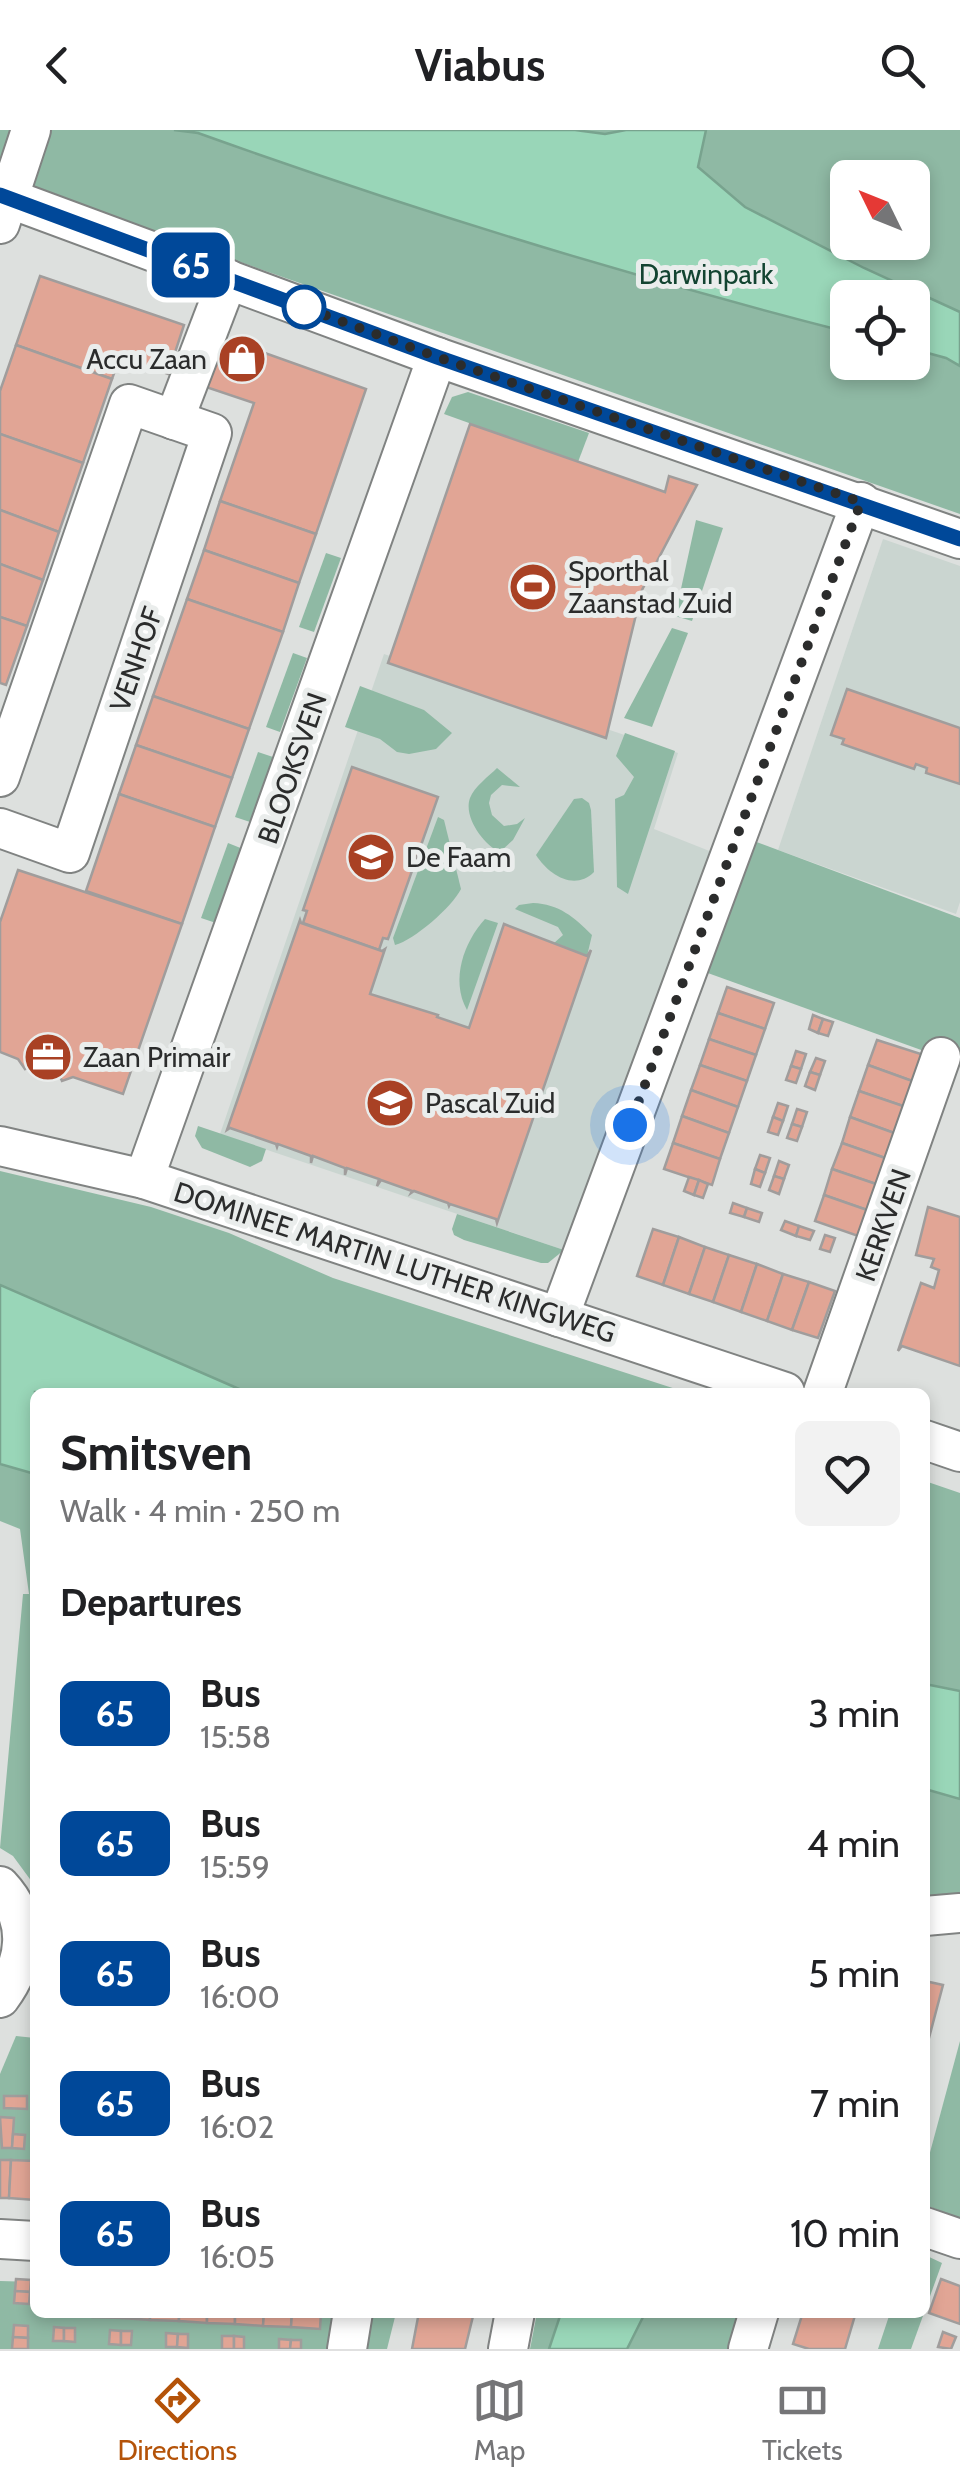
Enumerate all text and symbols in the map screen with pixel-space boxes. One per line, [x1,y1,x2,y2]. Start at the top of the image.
icon: back [30,38,85,93]
text: Viabus [415,38,545,92]
icon: search [875,38,930,93]
north arrow [830,160,930,260]
map controls [830,160,930,380]
line badge: 65 [146,232,236,298]
text: 65 [172,244,210,287]
park label: Darwinpark [639,257,774,291]
button: locate [830,280,930,380]
unlabelled marker [283,286,325,328]
shop icon: Accu Zaan [216,333,268,385]
place label: Accu Zaan [86,342,207,376]
place label: Sporthal Zaanstad Zuid [568,554,733,620]
sports icon: Sporthal Zaanstad Zuid [507,561,559,613]
street label: VENHOF [102,602,170,716]
street label: BLOOKSVEN [250,688,334,848]
school or university icon: De Faam [345,831,397,883]
place label: De Faam [406,840,511,874]
office icon: Zaan Primair [22,1031,74,1083]
place label: Zaan Primair [83,1040,230,1074]
school or university icon: Pascal Zuid [364,1077,416,1129]
place label: Pascal Zuid [425,1086,555,1120]
your location [605,1100,655,1150]
street label: KERKVEN [848,1164,918,1286]
street label: DOMINEE MARTIN LUTHER KINGWEG [170,1174,620,1350]
button: heart [795,1421,900,1526]
text: Smitsven [60,1424,252,1482]
text: Walk · 4 min · 250 m [60,1491,340,1530]
text: Departures [60,1579,242,1626]
text: Bus [200,1670,261,1717]
text: 3 min [808,1690,900,1737]
text: 65 [96,1692,134,1735]
text: 15:58 [200,1717,271,1756]
text: Bus [200,1800,261,1847]
text: 4 min [807,1820,900,1867]
text: 65 [96,1822,134,1865]
text: 15:59 [200,1847,270,1886]
text: Bus [200,1930,261,1977]
text: 5 min [808,1950,900,1997]
text: 65 [96,1952,134,1995]
text: 16:00 [200,1977,280,2016]
text: Bus [200,2060,261,2107]
text: 7 min [810,2080,900,2127]
text: 65 [96,2082,134,2125]
text: 16:02 [200,2107,274,2146]
text: Bus [200,2190,261,2237]
text: 10 min [790,2210,900,2257]
text: 65 [96,2212,134,2255]
text: 16:05 [200,2237,275,2276]
tab: Directions [117,2373,237,2467]
tab: Map [472,2373,527,2467]
tab: Tickets [762,2373,843,2467]

